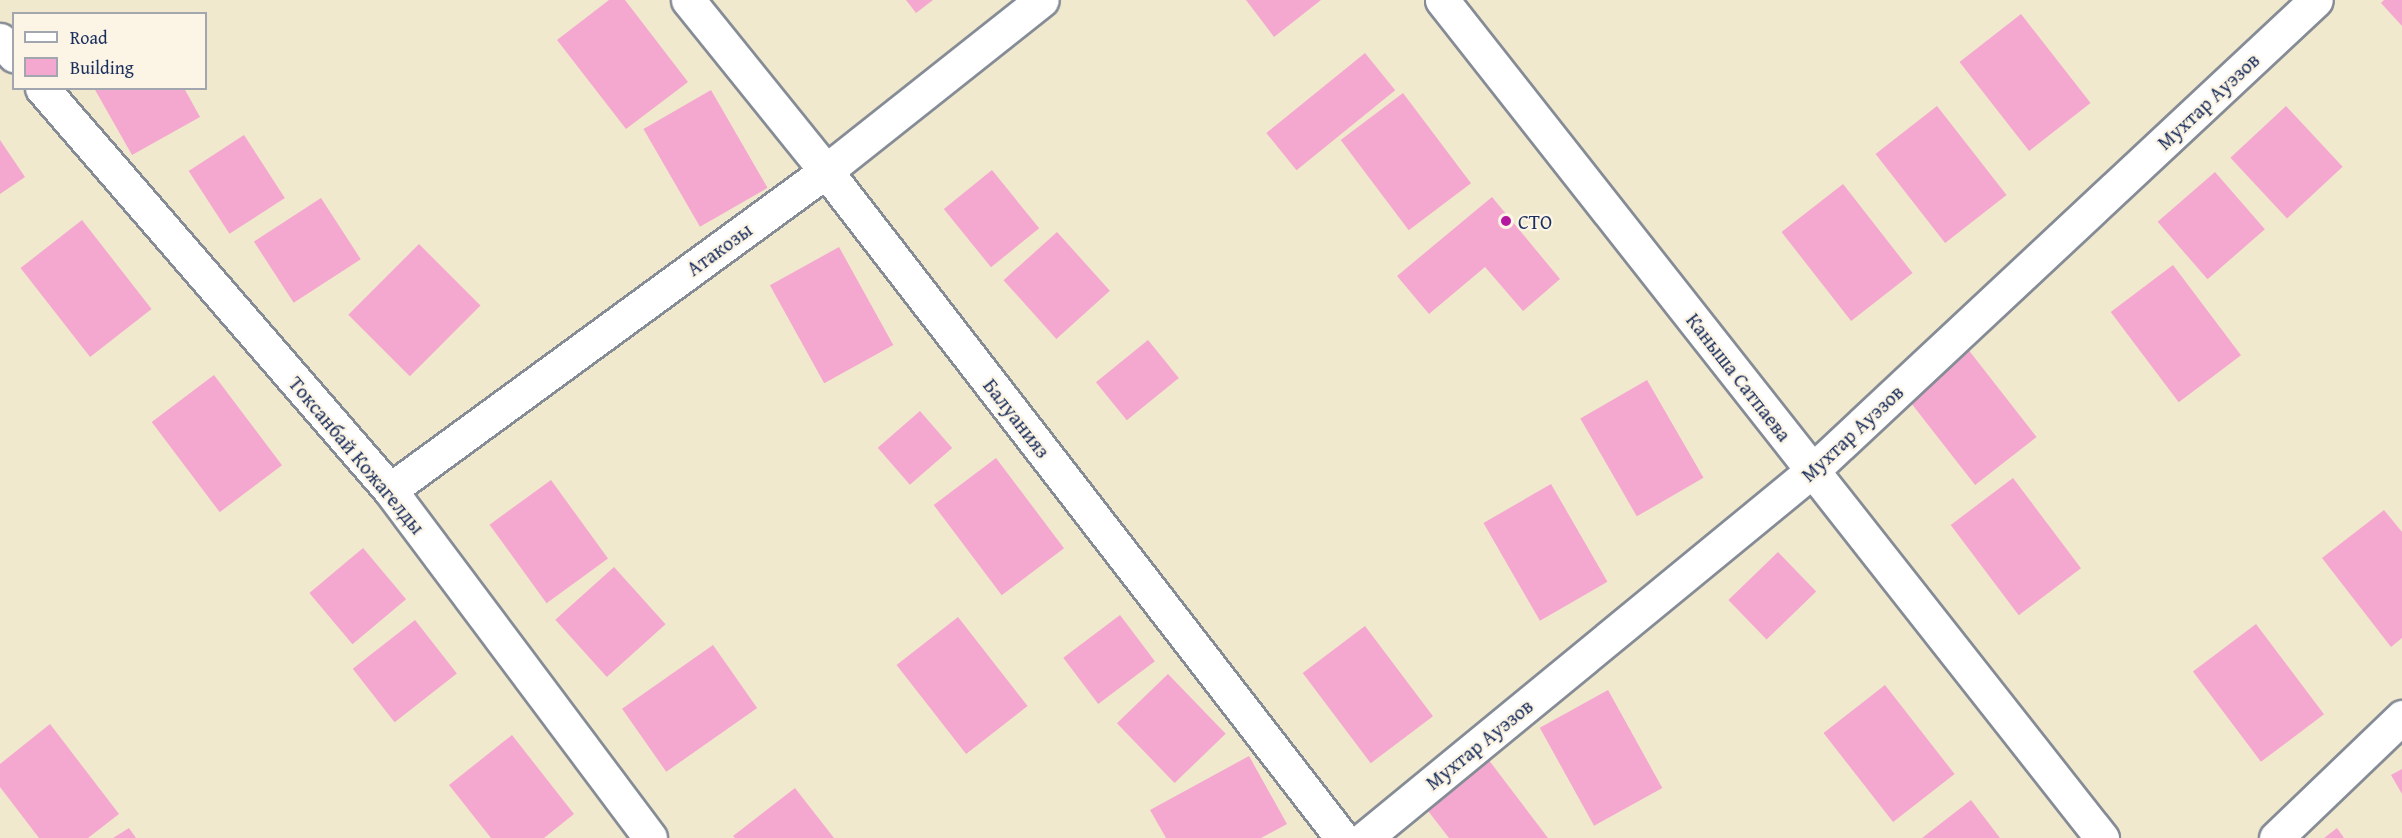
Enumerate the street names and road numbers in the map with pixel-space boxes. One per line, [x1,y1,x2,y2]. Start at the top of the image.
street label: Мухтар Ауэзов [2152,48,2264,154]
street label: Атакозы [682,217,756,281]
street label: Каныша Сатпаева [1682,308,1796,446]
street label: Токсанбай Кожагелды [284,371,430,539]
street label: Балуанияз [979,374,1055,462]
street label: Мухтар Ауэзов [1796,380,1908,486]
street label: Мухтар Ауэзов [1421,694,1537,794]

